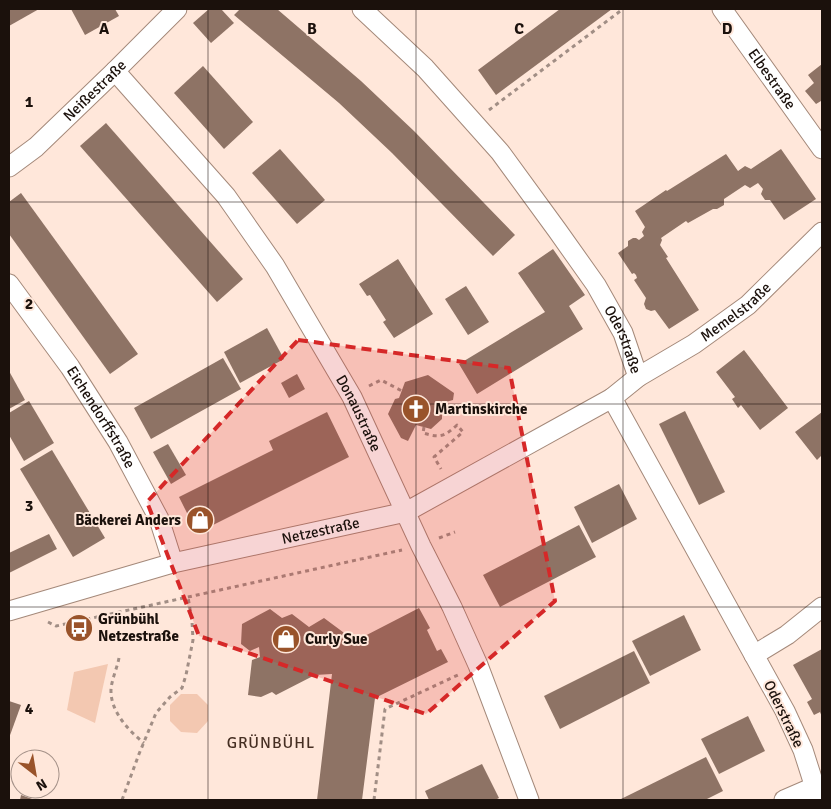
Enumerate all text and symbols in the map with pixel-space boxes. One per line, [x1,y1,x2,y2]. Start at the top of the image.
text: A [99,19,110,39]
text: B [307,19,317,39]
text: C [514,19,524,39]
text: D [722,19,733,39]
street label: Elbestraße [744,45,800,113]
street label: Neißestraße [59,56,130,125]
text: 1 [25,92,34,112]
street label: Memelstraße [697,279,775,346]
text: 2 [25,294,33,314]
street label: Oderstraße [600,302,645,376]
street label: Eichendorffstraße [63,363,139,471]
street label: Donaustraße [332,372,385,454]
church icon: Martinskirche [401,394,431,424]
place label: Martinskirche [435,400,527,418]
text: 3 [25,496,33,516]
shop icon: Bäckerei Anders [185,505,215,535]
place label: Bäckerei Anders [75,511,181,529]
street label: Netzestraße [280,513,361,548]
place label: Grünbühl Netzestraße [98,610,179,645]
bus stop icon: Grünbühl Netzestraße [64,613,94,643]
shop icon: Curly Sue [271,624,301,654]
place label: Curly Sue [305,630,368,648]
street label: Oderstraße [760,677,808,751]
text: 4 [25,699,34,719]
district label: GRÜNBÜHL [227,733,315,753]
north arrow [10,749,60,799]
text: N [33,775,50,795]

